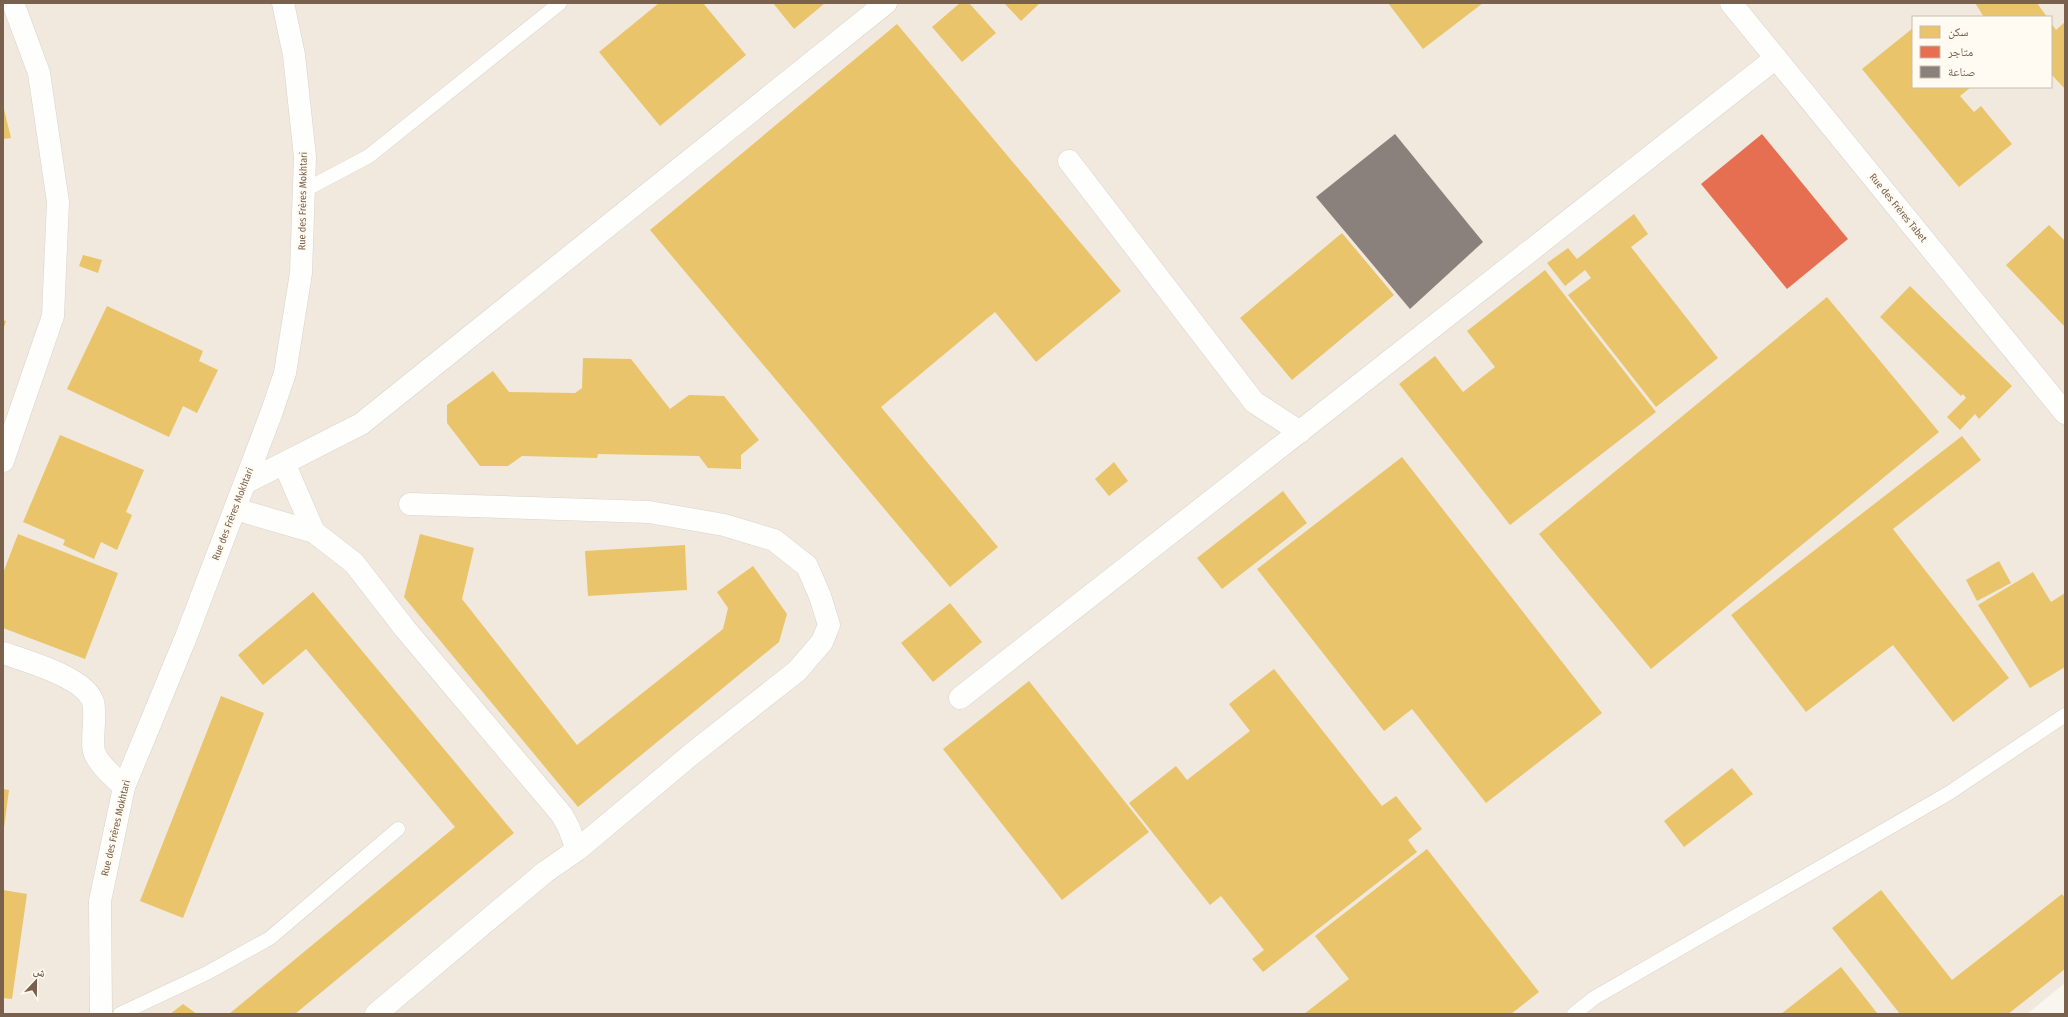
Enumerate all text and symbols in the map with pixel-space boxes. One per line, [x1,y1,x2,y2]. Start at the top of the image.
legend [1912,16,2052,88]
text: سكن [1948,25,1969,39]
text: متاجر [1947,45,1973,59]
text: صناعة [1948,65,1975,79]
street label: Rue des Frères Mokhtari [296,152,310,250]
street label: Rue des Frères Tabet [1867,171,1930,245]
street label: Rue des Frères Mokhtari [210,466,256,562]
street label: Rue des Frères Mokhtari [99,779,133,877]
north arrow [16,961,56,1001]
text: ش [31,964,48,981]

